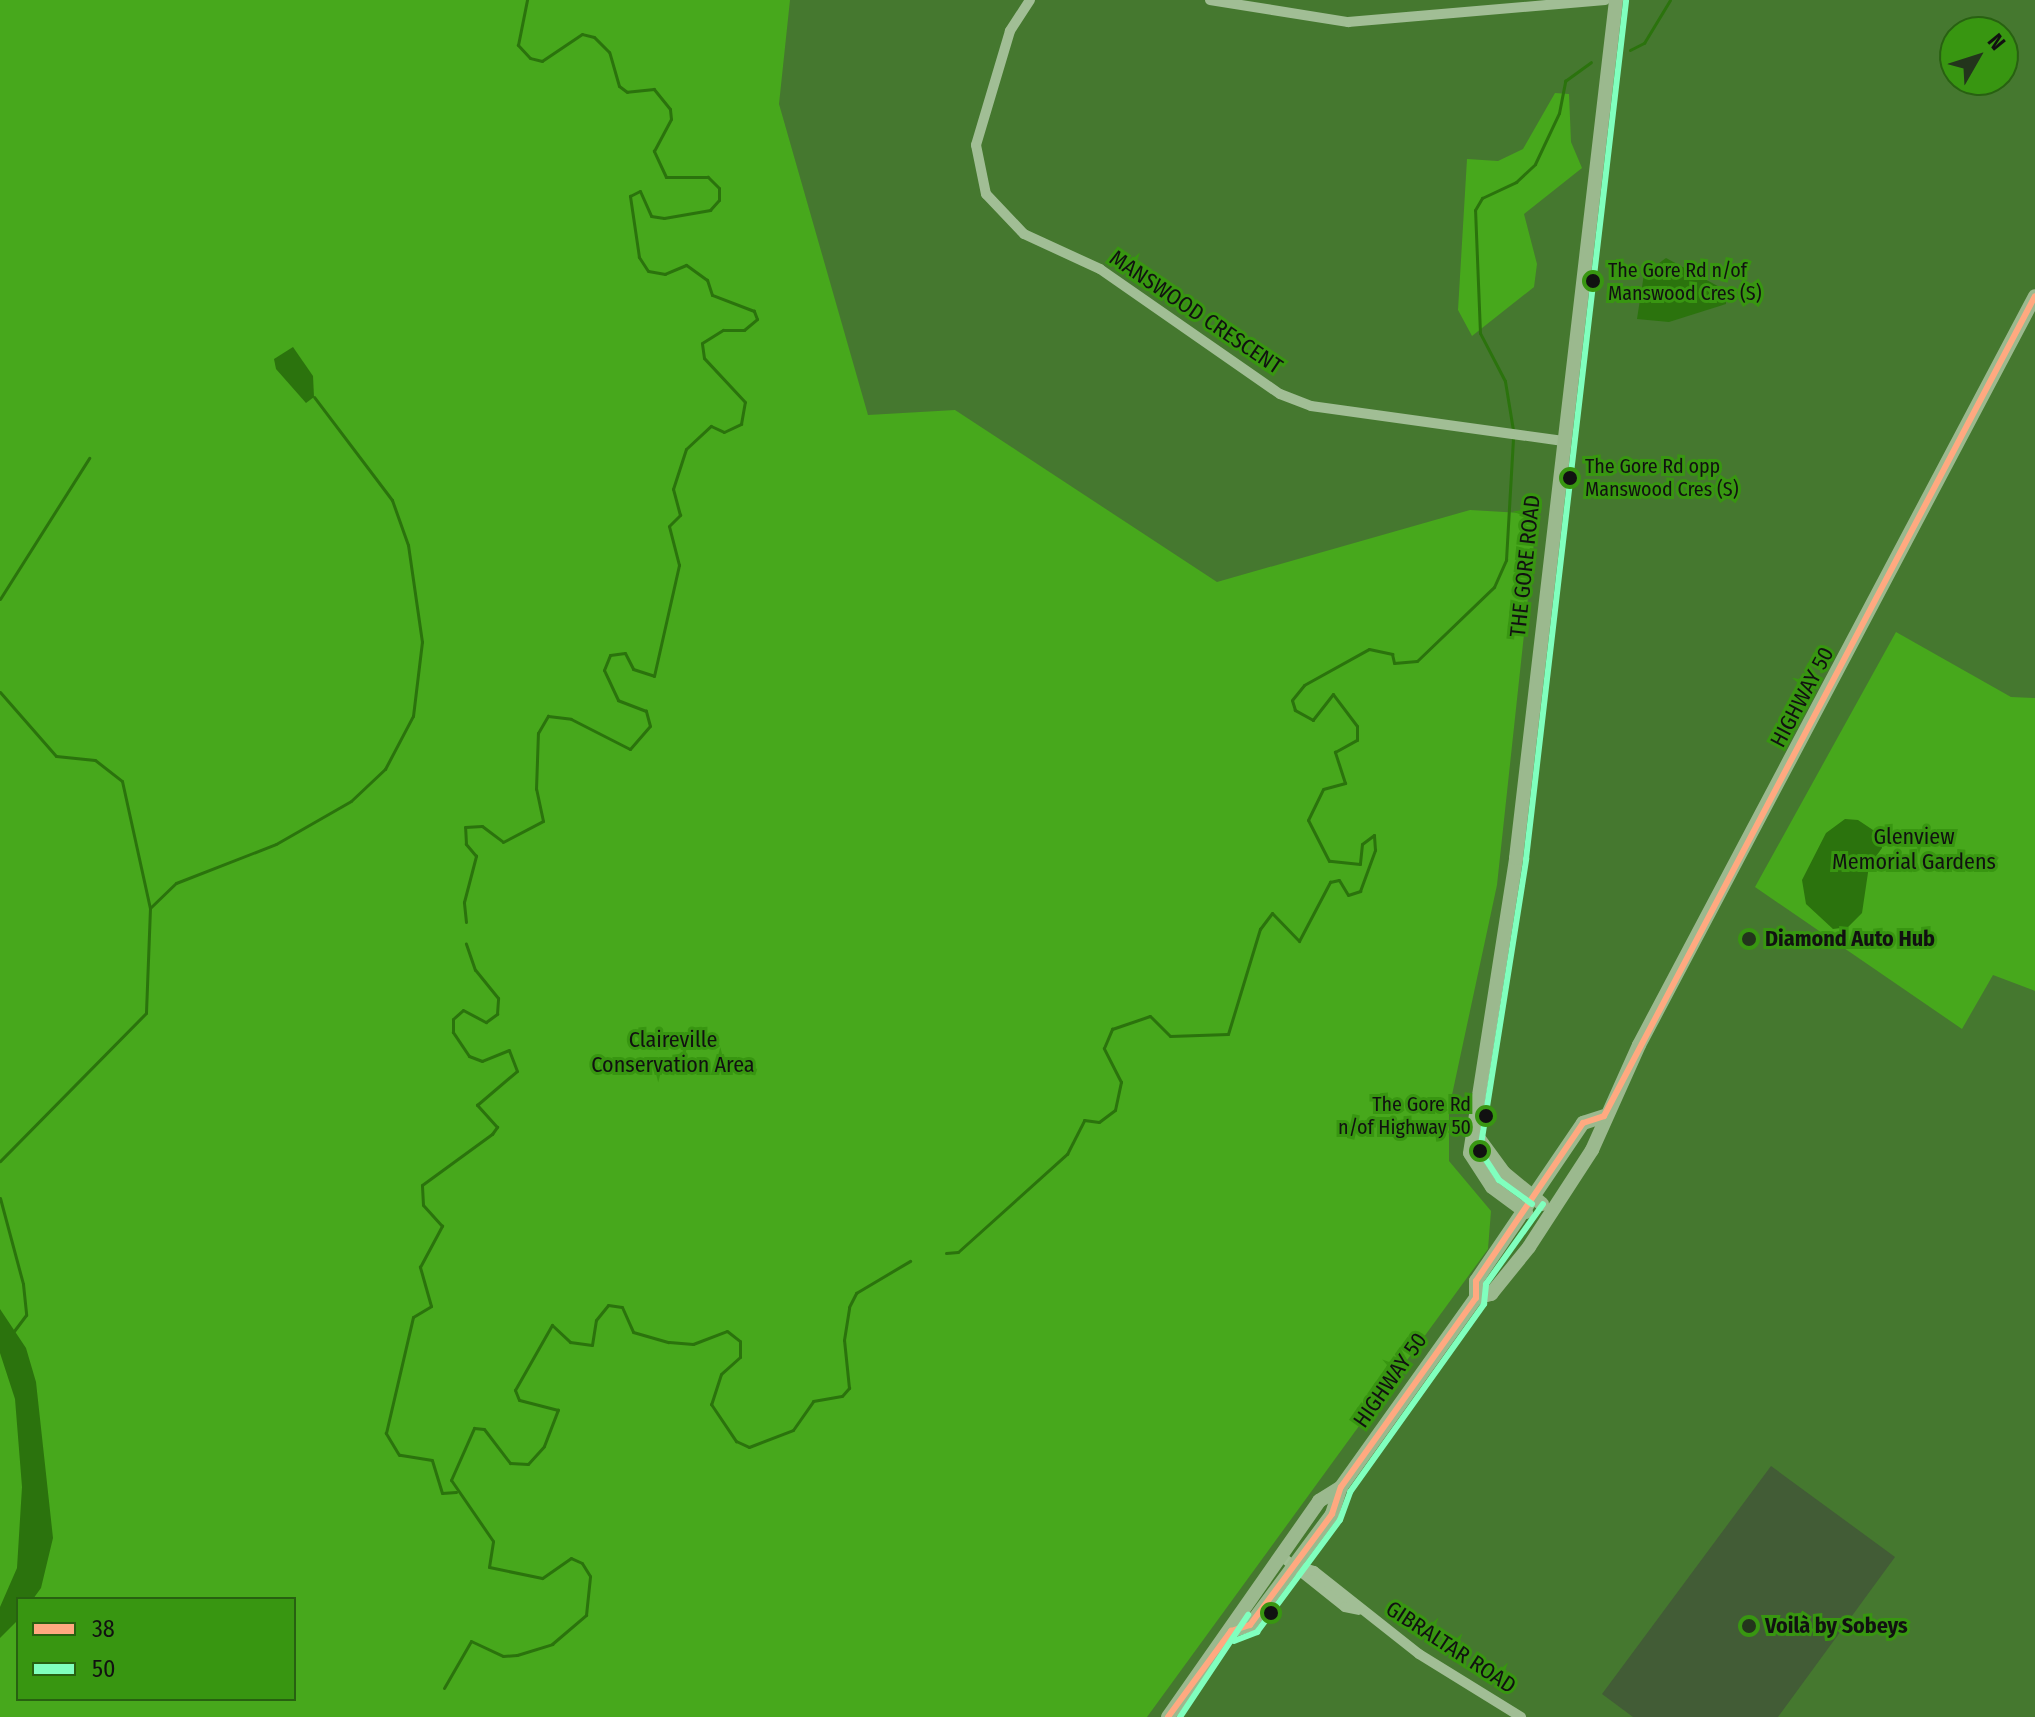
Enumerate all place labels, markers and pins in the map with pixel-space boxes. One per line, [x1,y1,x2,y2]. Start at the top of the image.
place label: The Gore Rd n/of Manswood Cres (S) [1608,258,1762,305]
marker: The Gore Rd n/of Manswood Cres (S) [1585,273,1601,289]
place label: The Gore Rd opp Manswood Cres (S) [1585,454,1739,501]
marker: The Gore Rd opp Manswood Cres (S) [1562,470,1578,486]
place label: Diamond Auto Hub [1765,926,1935,952]
marker: Diamond Auto Hub [1740,930,1758,948]
place label: The Gore Rd n/of Highway 50 [1338,1092,1471,1139]
marker: The Gore Rd n/of Highway 50 [1478,1108,1494,1124]
unlabelled marker [1472,1143,1488,1159]
unlabelled marker [1263,1605,1279,1621]
place label: Voilà by Sobeys [1765,1613,1908,1639]
marker: Voilà by Sobeys [1740,1617,1758,1635]

